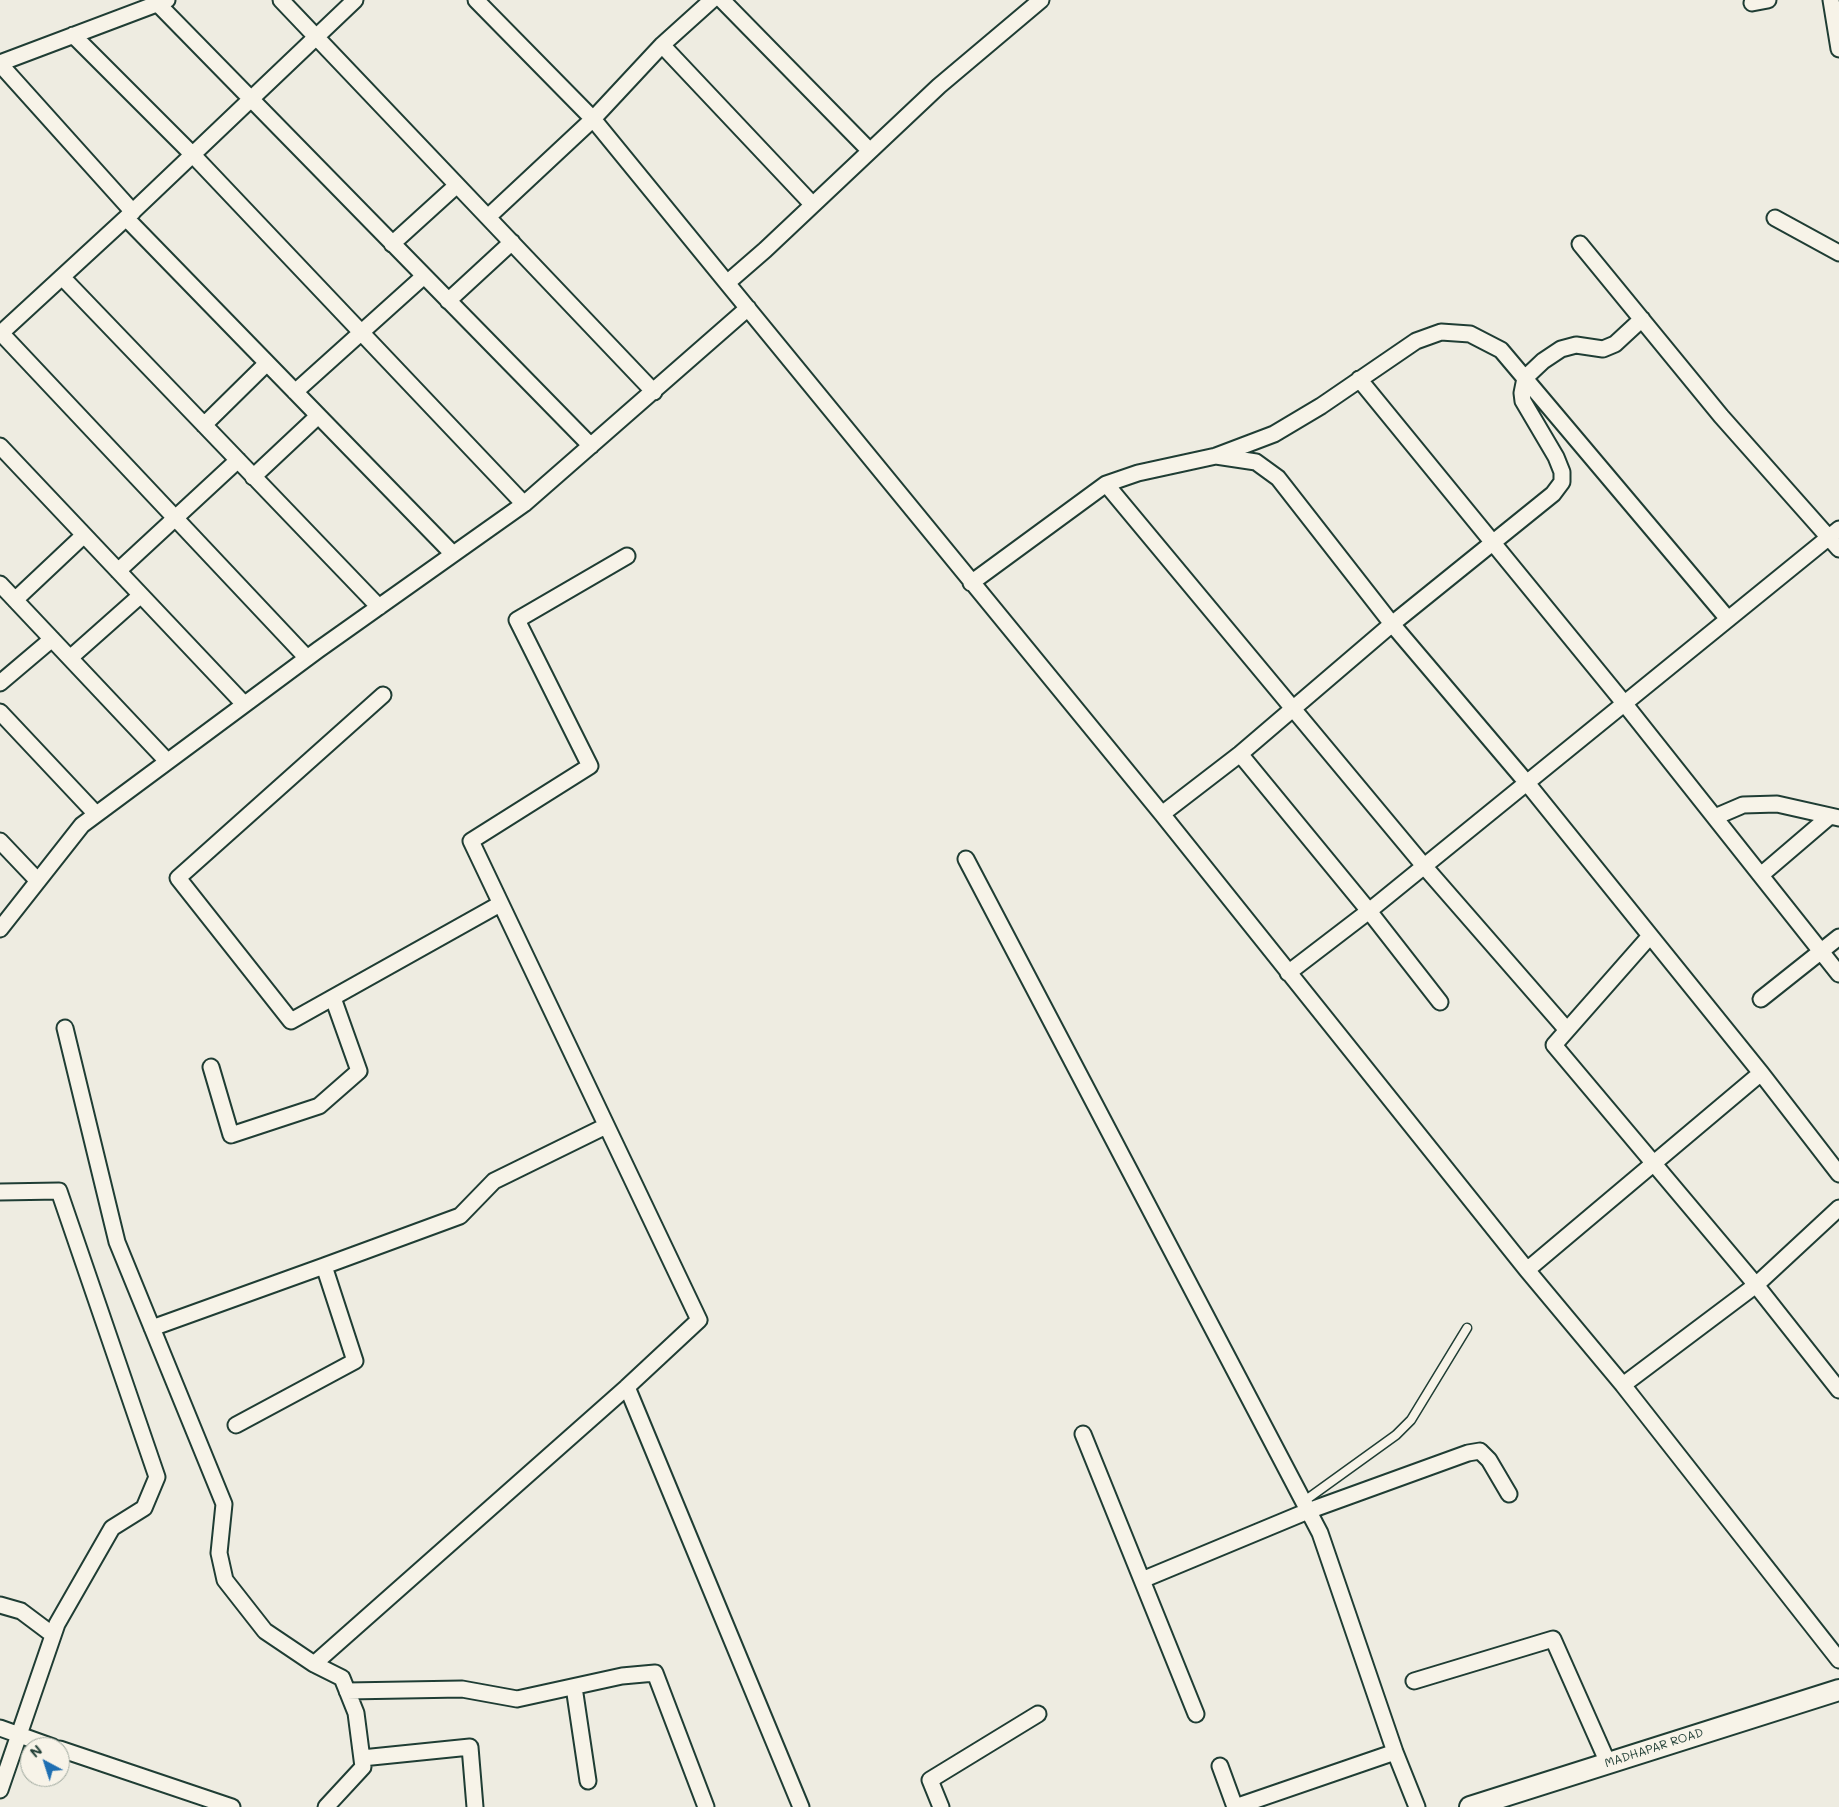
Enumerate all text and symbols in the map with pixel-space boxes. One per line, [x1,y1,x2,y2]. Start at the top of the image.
street label: MADHAPAR ROAD [1603,1725,1705,1771]
north arrow [20,1737,70,1787]
text: N [25,1740,46,1762]

